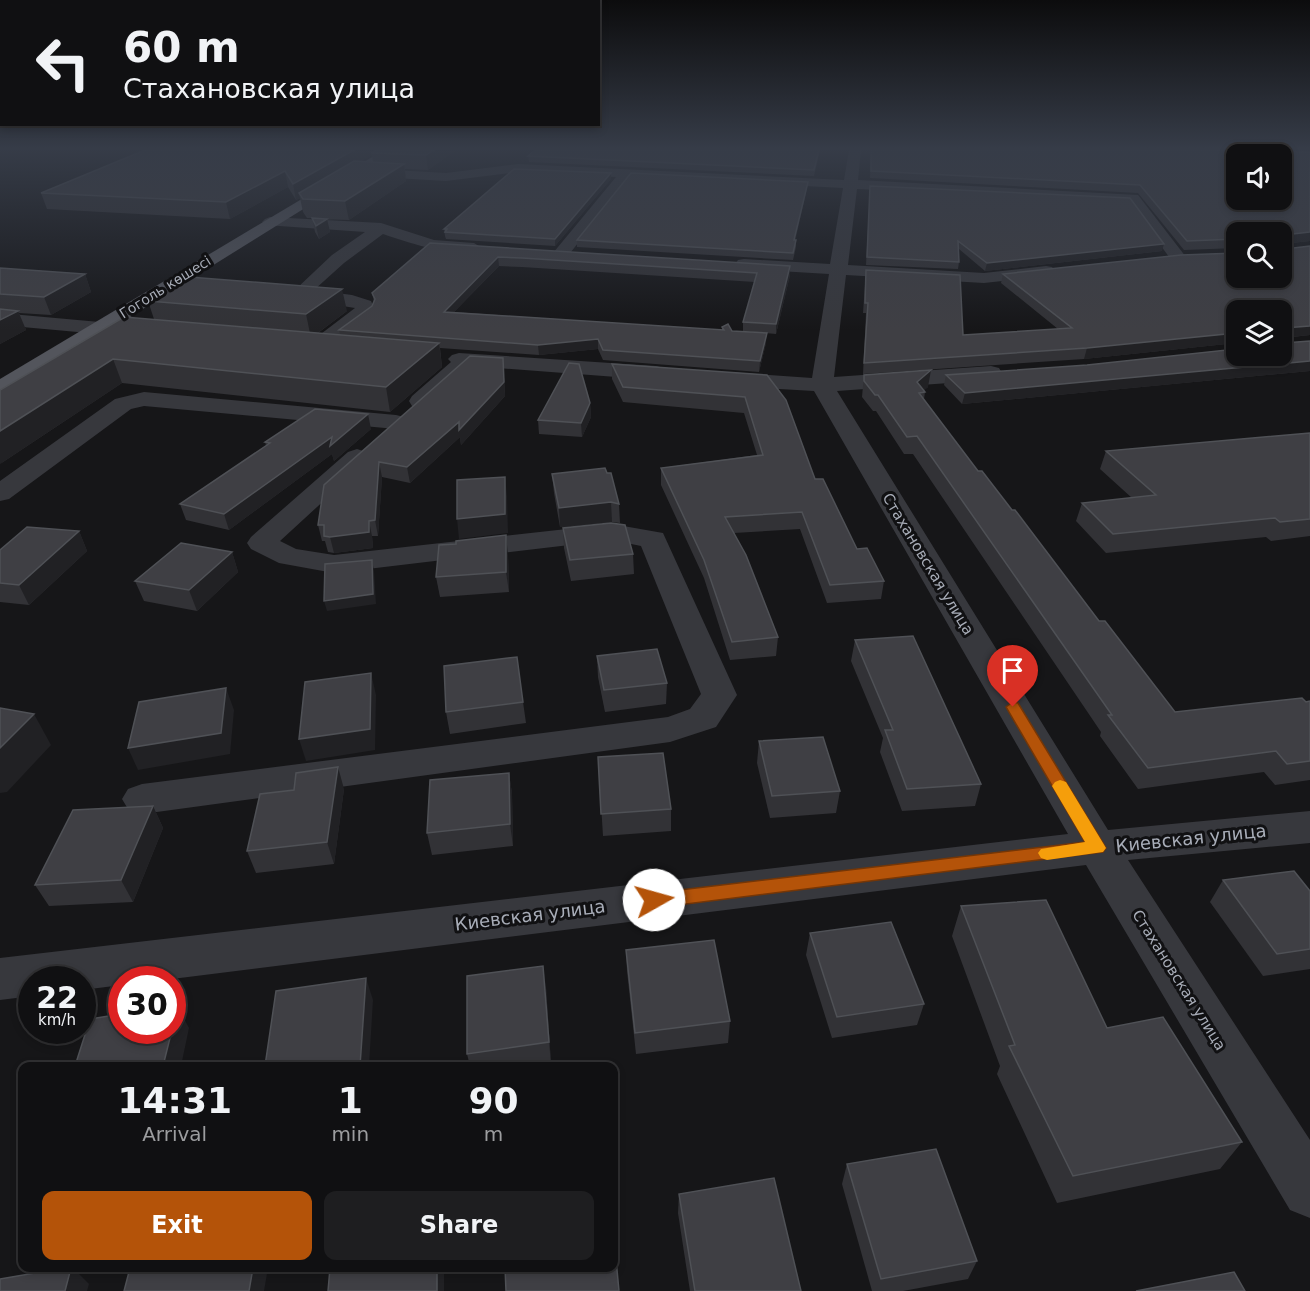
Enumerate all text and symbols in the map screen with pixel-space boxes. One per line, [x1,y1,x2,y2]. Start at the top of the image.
text: 60 m [123,23,240,72]
icon: left [24,24,102,102]
text: Стахановская улица [123,73,415,104]
map controls [1226,144,1292,366]
button: sound [1226,144,1292,210]
button: search [1226,222,1292,288]
street label: Гоголь көшесі [116,252,214,322]
button: layers [1226,300,1292,366]
street label: Стахановская улица [879,490,977,638]
pin [987,645,1038,707]
icon: arrive [996,654,1029,687]
street label: Киевская улица [1114,820,1268,856]
position arrow [622,868,686,932]
street label: Киевская улица [453,895,607,935]
street label: Стахановская улица [1128,906,1230,1054]
speed limit sign: 30 [108,966,186,1044]
text: 22 [36,980,78,1015]
text: km/h [38,1011,76,1029]
text: 14:31 [117,1080,232,1121]
text: 1 [338,1080,363,1121]
text: 90 [468,1080,519,1121]
text: Arrival [142,1122,207,1146]
text: min [331,1122,369,1146]
text: m [484,1122,503,1146]
button: Exit [42,1191,312,1260]
button: Share [324,1191,594,1260]

